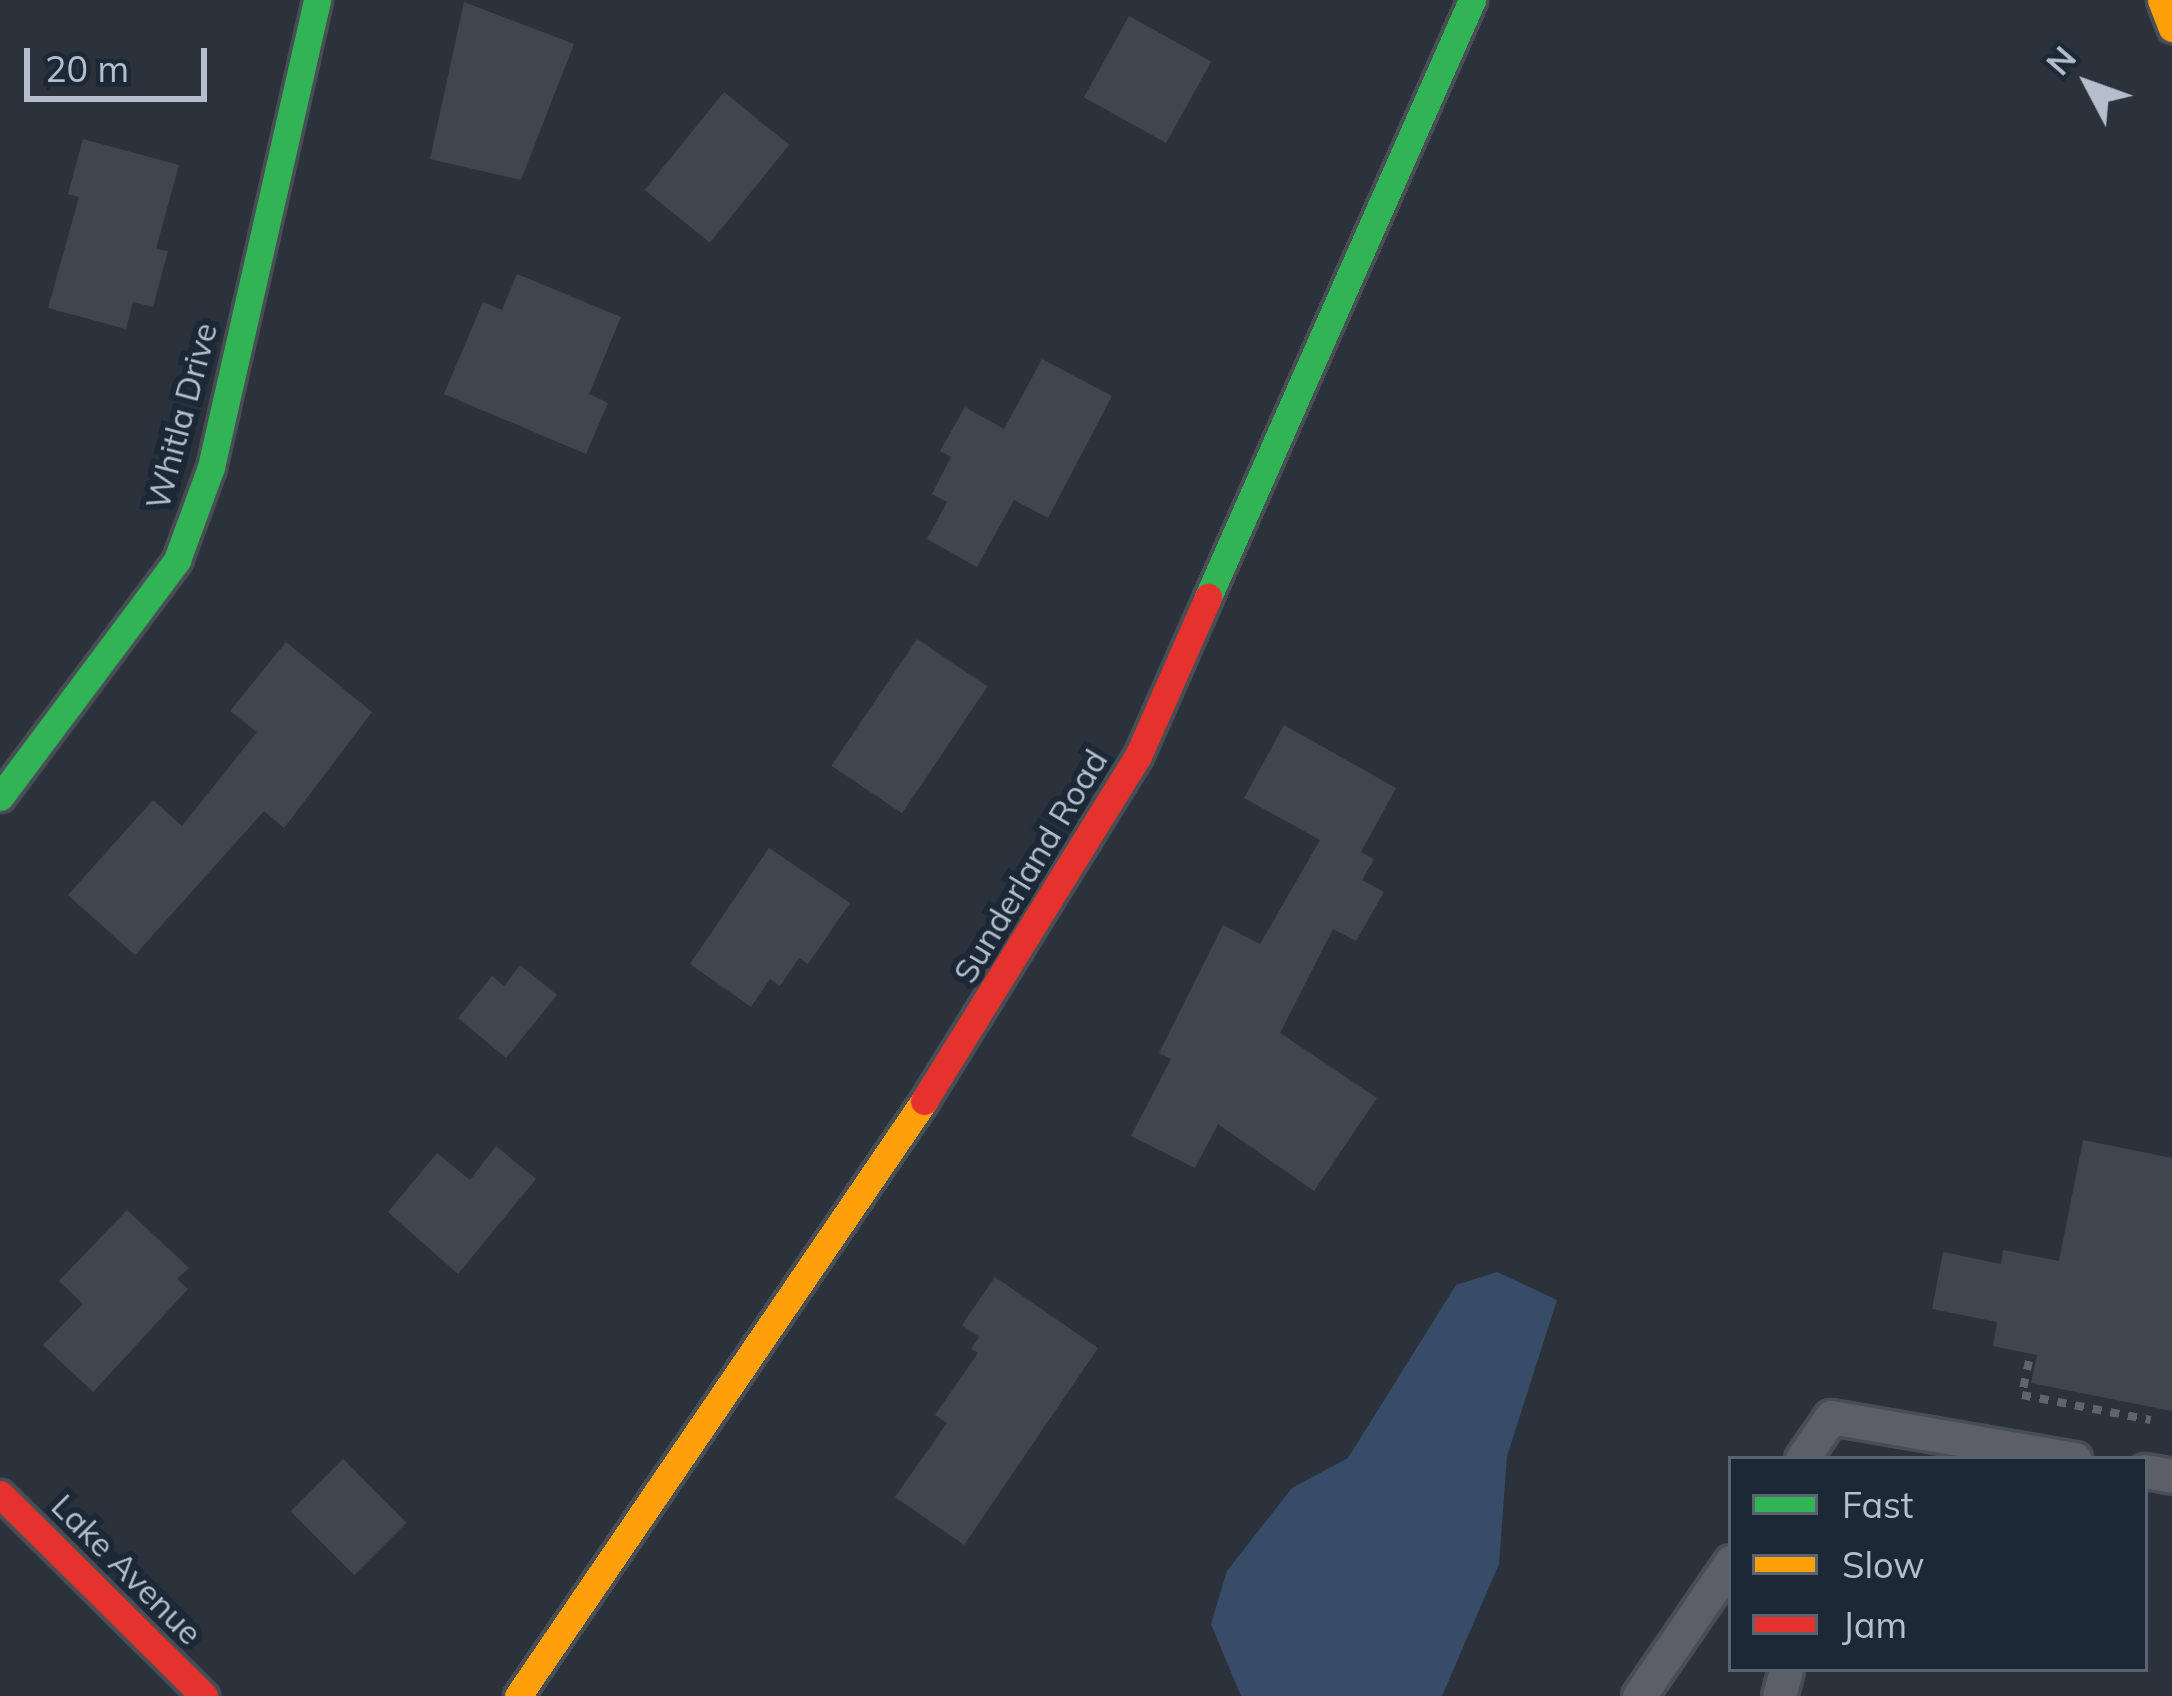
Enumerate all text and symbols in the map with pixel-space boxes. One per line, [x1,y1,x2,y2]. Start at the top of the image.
scale bar [30,24,213,98]
north arrow [2028,24,2148,144]
text: N [2037,37,2084,83]
text: 20 m [45,46,129,91]
street label: Whitla Drive [137,318,225,514]
street label: Sunderland Road [945,742,1115,990]
legend [1728,1456,2148,1672]
text: Fast [1842,1482,1913,1527]
street label: Lake Avenue [44,1486,210,1652]
text: Slow [1842,1542,1925,1587]
text: Jam [1842,1602,1907,1647]

